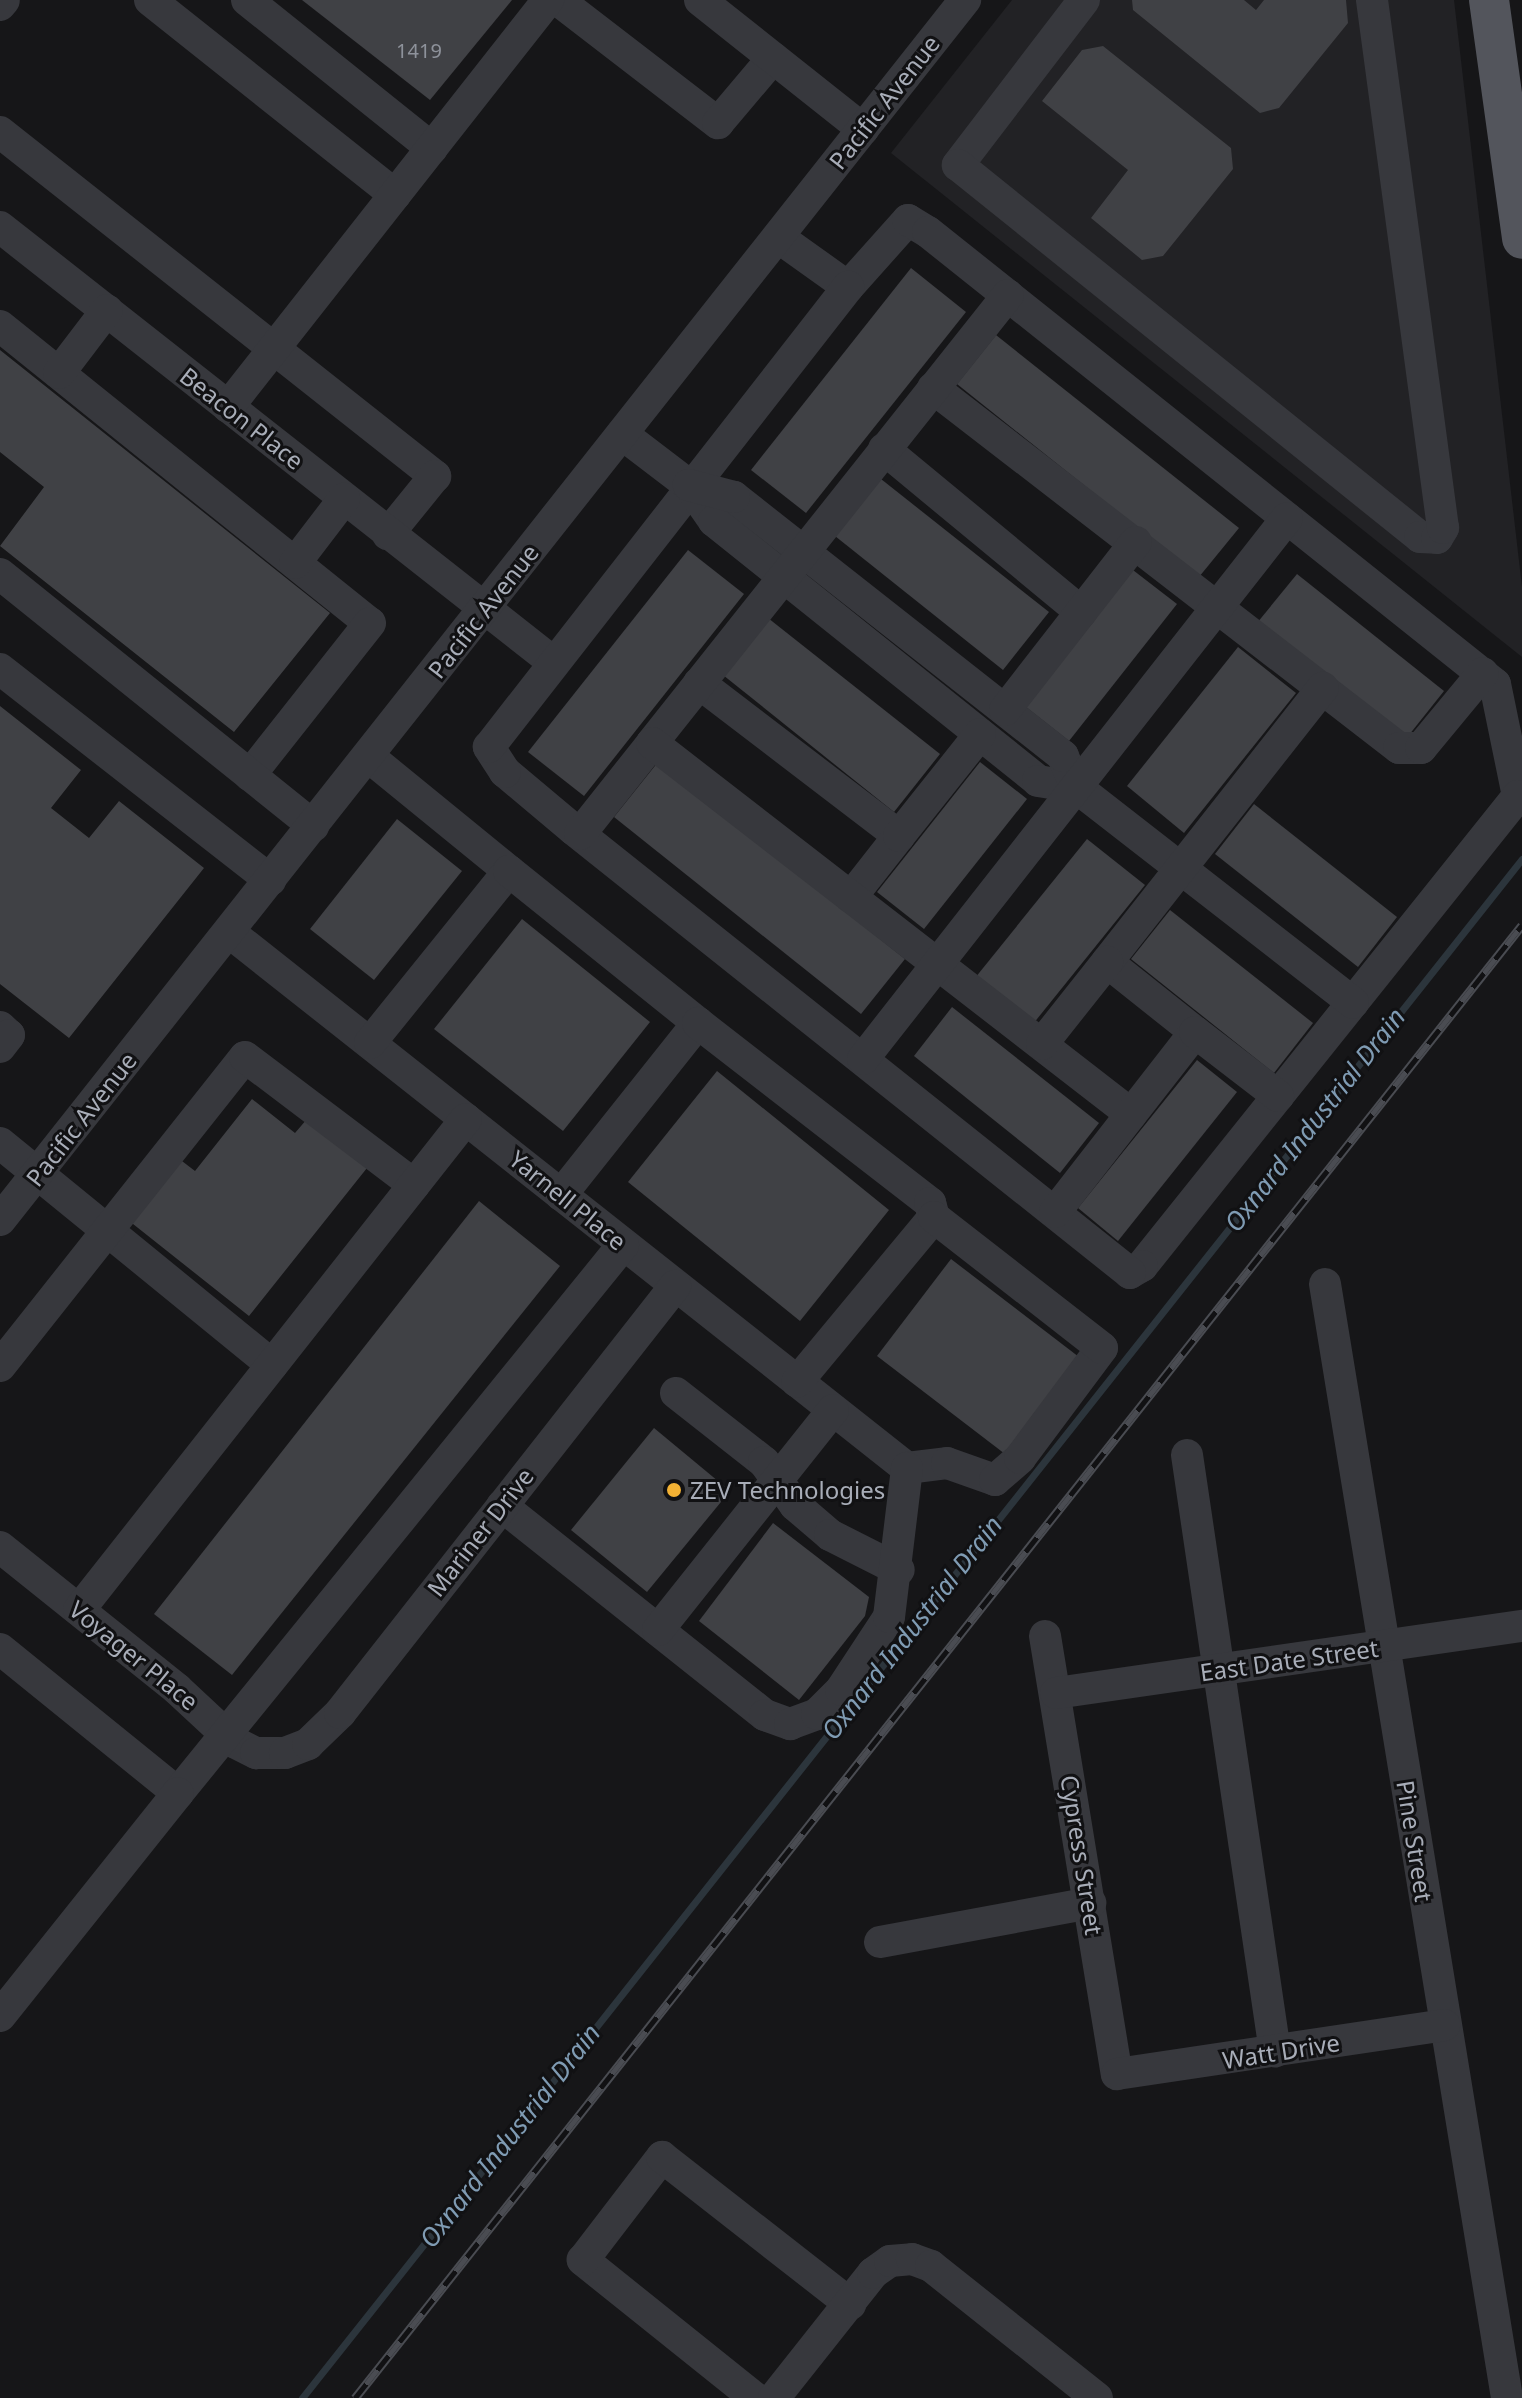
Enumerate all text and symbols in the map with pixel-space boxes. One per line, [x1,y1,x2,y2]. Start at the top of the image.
street label: Pacific Avenue [823,29,945,175]
house number: 1419 [396,38,442,62]
street label: Beacon Place [174,361,310,475]
street label: Pacific Avenue [422,538,544,684]
water label: Oxnard Industrial Drain [1218,1002,1412,1238]
street label: Pacific Avenue [20,1046,142,1192]
street label: Yarnell Place [504,1144,632,1256]
street label: Mariner Drive [421,1462,539,1602]
place label: ZEV Technologies [690,1476,885,1504]
marker: ZEV Technologies [665,1481,683,1499]
water label: Oxnard Industrial Drain [815,1510,1009,1746]
street label: Voyager Place [64,1594,204,1716]
street label: East Date Street [1198,1633,1380,1687]
street label: Cypress Street [1055,1773,1109,1937]
street label: Pine Street [1391,1778,1439,1904]
water label: Oxnard Industrial Drain [413,2018,607,2254]
street label: Watt Drive [1220,2028,1342,2074]

